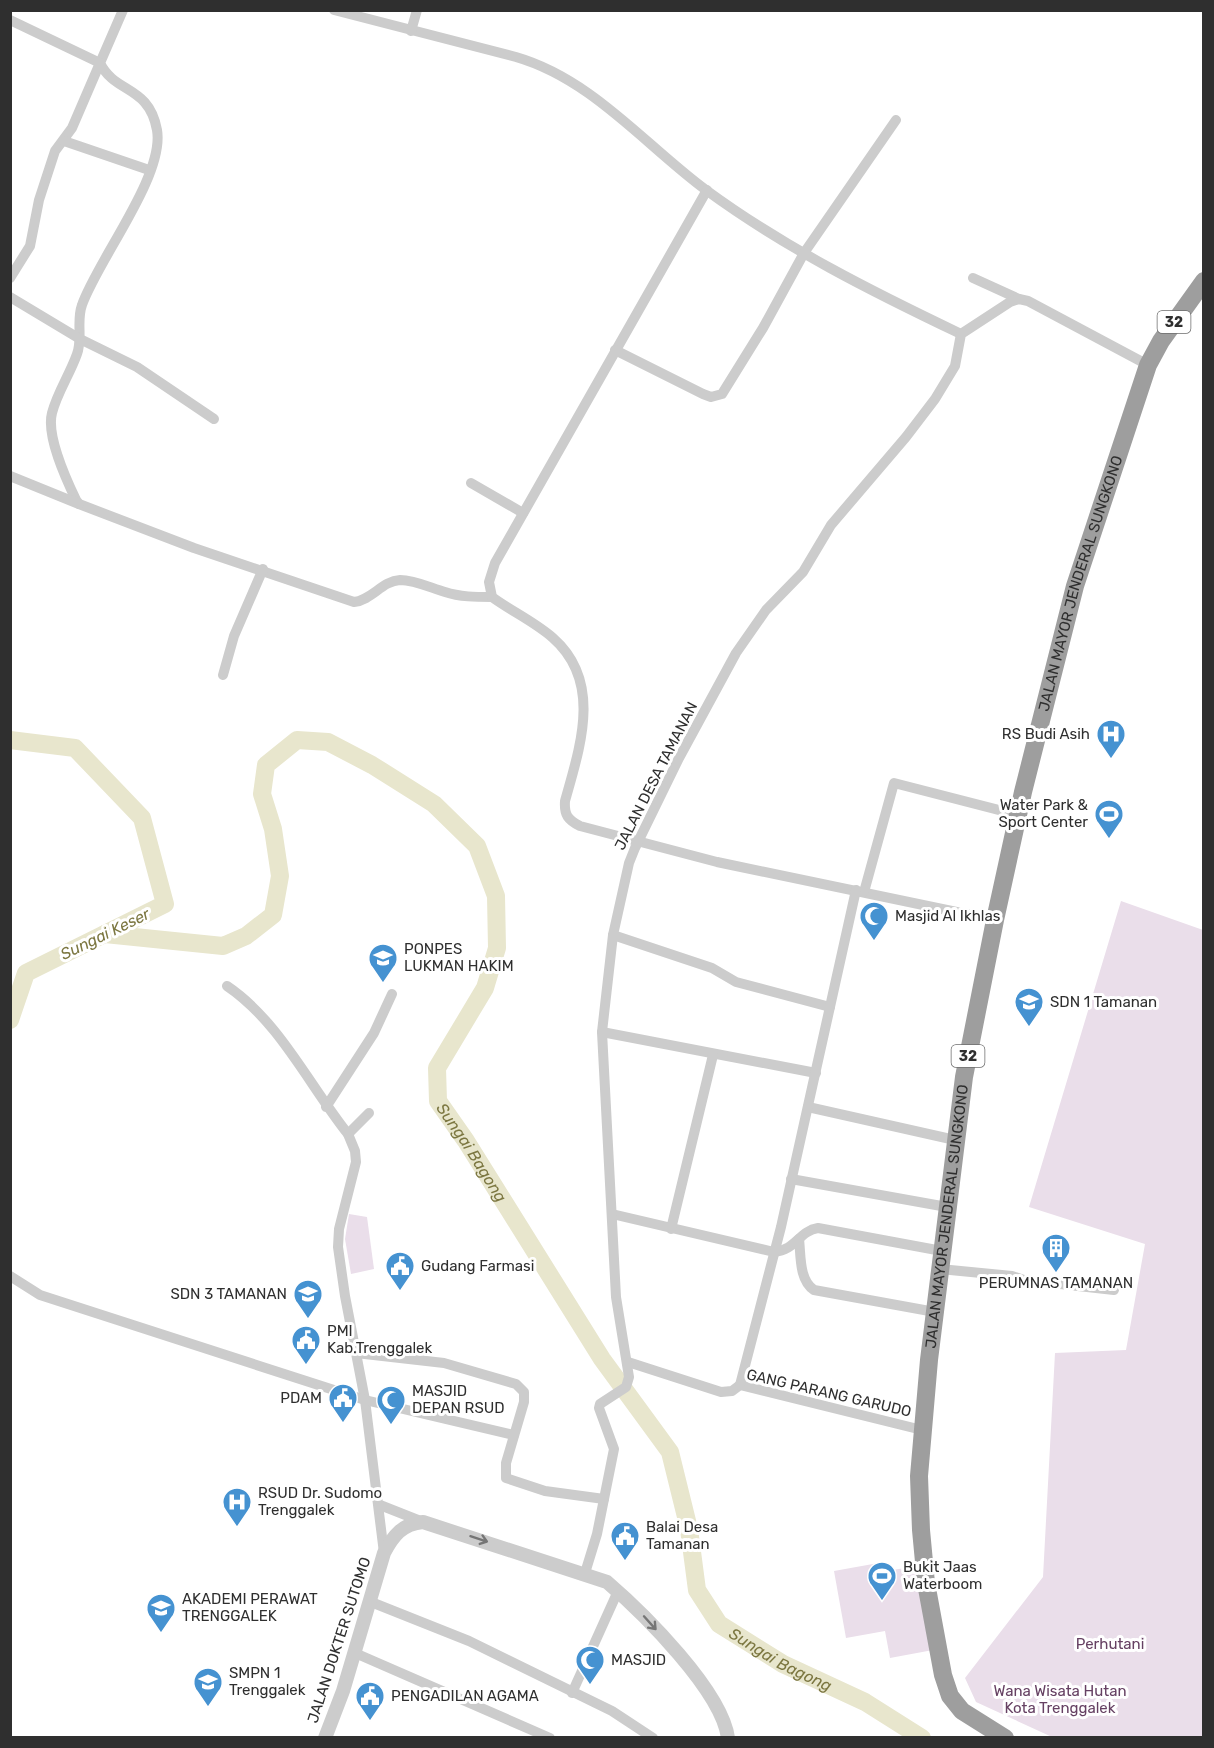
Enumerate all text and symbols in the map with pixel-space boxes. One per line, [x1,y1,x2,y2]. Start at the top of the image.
road number: 32 [1158,311,1190,333]
street label: JALAN MAYOR JENDERAL SUNGKONO [1035,453,1126,713]
street label: JALAN DESA TAMANAN [611,699,701,853]
hospital icon: RS Budi Asih [1095,718,1127,760]
place label: RS Budi Asih [1002,725,1090,743]
place label: Water Park & Sport Center [999,796,1089,831]
sports icon: Water Park & Sport Center [1093,798,1125,840]
mosque icon: Masjid Al Ikhlas [858,900,890,942]
water label: Sungai Keser [57,904,154,964]
place label: Masjid Al Ikhlas [895,907,1001,925]
place label: PONPES LUKMAN HAKIM [404,940,514,975]
school or university icon: PONPES LUKMAN HAKIM [367,942,399,984]
school or university icon: SDN 1 Tamanan [1013,986,1045,1028]
place label: SDN 1 Tamanan [1050,993,1157,1011]
road number: 32 [952,1045,984,1067]
street label: JALAN MAYOR JENDERAL SUNGKONO [922,1084,972,1349]
water label: Sungai Bagong [433,1099,511,1206]
building icon: PERUMNAS TAMANAN [1040,1232,1072,1274]
public building icon: Gudang Farmasi [384,1250,416,1292]
place label: Gudang Farmasi [421,1257,534,1275]
place label: PERUMNAS TAMANAN [979,1274,1133,1292]
school or university icon: SDN 3 TAMANAN [292,1278,324,1320]
place label: SDN 3 TAMANAN [170,1285,287,1303]
place label: PMI Kab.Trenggalek [327,1322,433,1357]
public building icon: PMI Kab.Trenggalek [290,1324,322,1366]
street label: GANG PARANG GARUDO [745,1365,913,1421]
public building icon: PDAM [327,1382,359,1424]
place label: MASJID DEPAN RSUD [412,1382,505,1417]
mosque icon: MASJID DEPAN RSUD [375,1384,407,1426]
place label: PDAM [280,1389,322,1407]
place label: RSUD Dr. Sudomo Trenggalek [258,1484,382,1519]
hospital icon: RSUD Dr. Sudomo Trenggalek [221,1486,253,1528]
place label: Balai Desa Tamanan [646,1518,718,1553]
public building icon: Balai Desa Tamanan [609,1520,641,1562]
one-way arrow [469,1534,488,1545]
street label: JALAN DOKTER SUTOMO [304,1555,374,1725]
place label: Bukit Jaas Waterboom [903,1558,982,1593]
sports icon: Bukit Jaas Waterboom [866,1560,898,1602]
place label: AKADEMI PERAWAT TRENGGALEK [182,1590,318,1625]
school or university icon: AKADEMI PERAWAT TRENGGALEK [145,1592,177,1634]
one-way arrow [643,1615,657,1630]
water label: Sungai Bagong [726,1623,835,1695]
park label: Perhutani [1076,1635,1144,1653]
mosque icon: MASJID [574,1644,606,1686]
place label: MASJID [611,1651,666,1669]
place label: SMPN 1 Trenggalek [229,1664,306,1699]
school or university icon: SMPN 1 Trenggalek [192,1666,224,1708]
public building icon: PENGADILAN AGAMA [354,1680,386,1722]
park label: Wana Wisata Hutan Kota Trenggalek [993,1682,1127,1717]
place label: PENGADILAN AGAMA [391,1687,539,1705]

